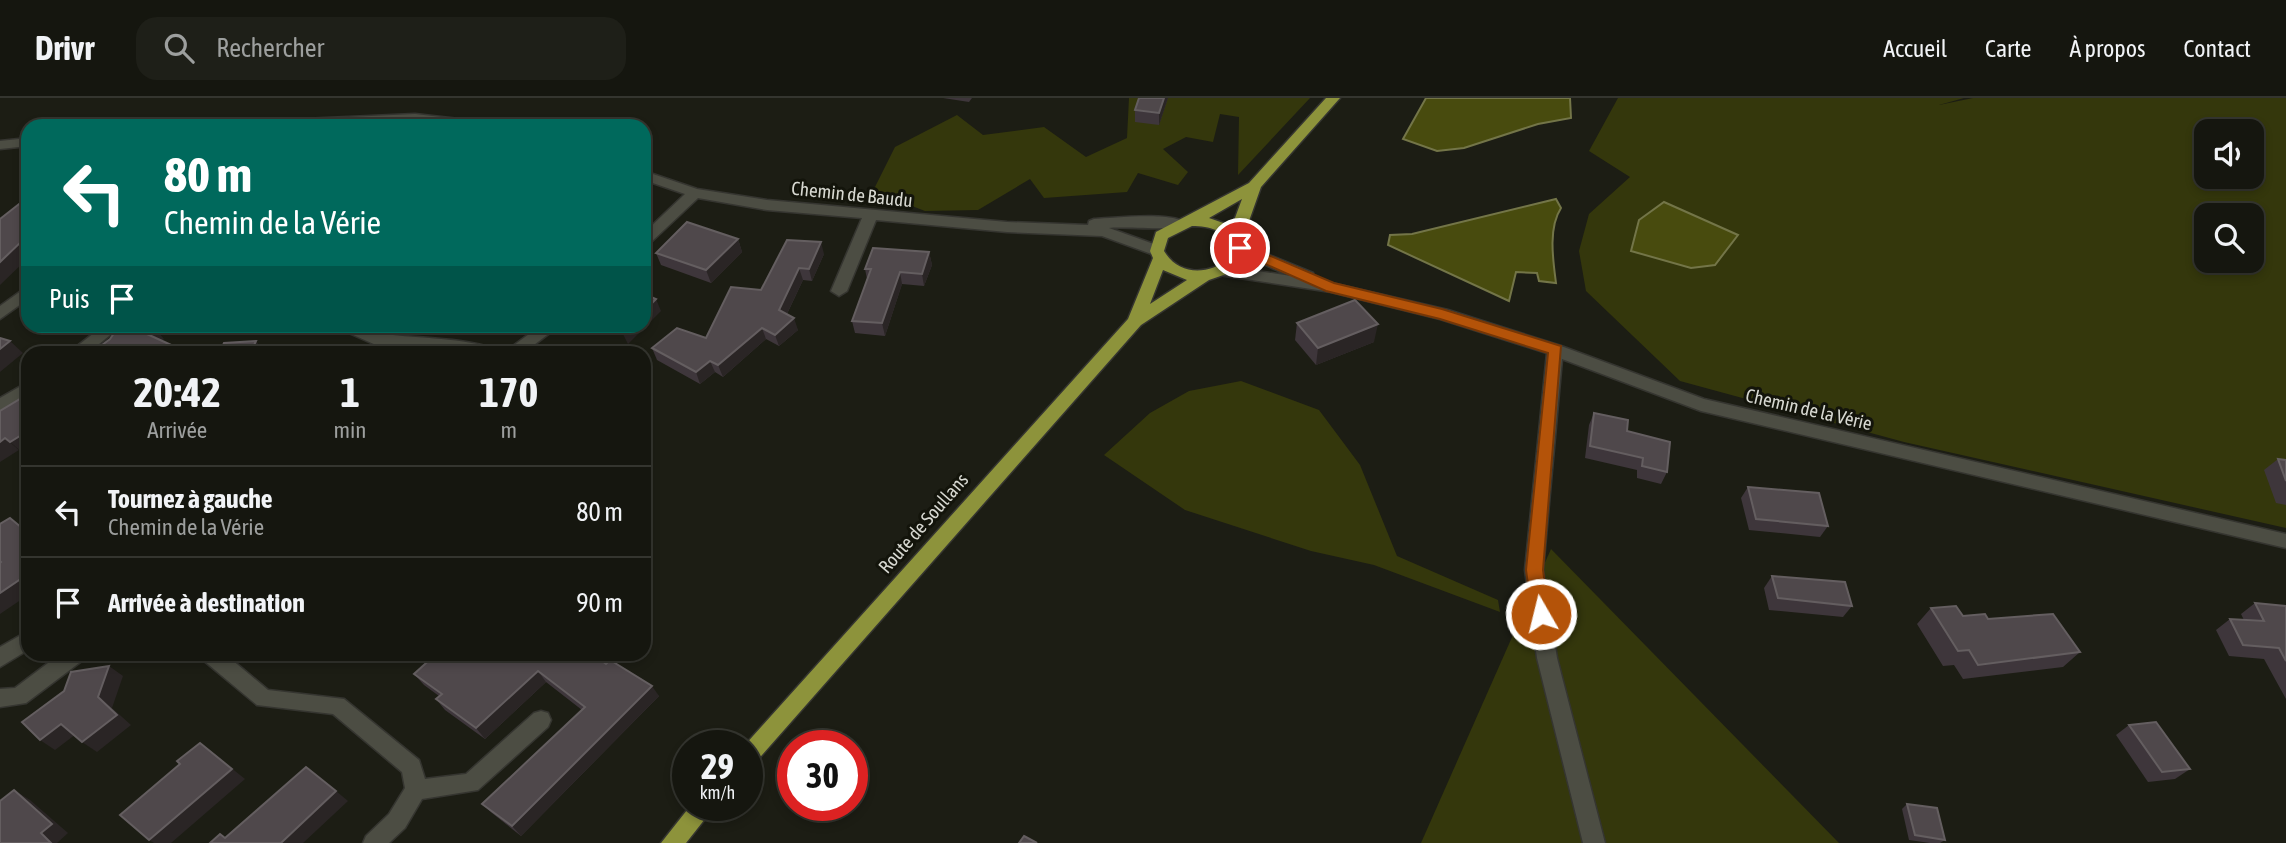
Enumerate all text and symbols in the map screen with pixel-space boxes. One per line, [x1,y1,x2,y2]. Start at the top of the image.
search box [136,17,626,80]
text: Drivr [35,29,94,67]
icon: search [160,29,198,67]
text: Rechercher [216,33,324,63]
text: Accueil [1883,35,1947,62]
text: Carte [1985,35,2031,62]
text: À propos [2069,35,2145,62]
text: Contact [2183,35,2251,62]
map controls [2194,119,2264,273]
button: sound [2194,119,2264,189]
text: 80 m [164,146,252,202]
icon: left [49,147,140,238]
street label: Chemin de Baudu [790,177,914,211]
button: search [2194,203,2264,273]
text: Chemin de la Vérie [164,204,381,241]
pin [1210,218,1270,278]
icon: arrive [1221,229,1259,267]
icon: arrive [103,280,141,318]
text: Puis [49,284,89,314]
text: 20:42 [134,368,221,416]
text: 1 [340,368,360,416]
text: 170 [479,368,538,416]
street label: Chemin de la Vérie [1744,384,1874,434]
text: Arrivée [147,417,207,443]
text: min [334,417,367,443]
text: m [500,417,517,443]
street label: Route de Soullans [874,468,973,577]
text: Tournez à gauche [108,484,273,514]
icon: left [49,493,87,531]
text: 80 m [576,497,623,527]
text: Chemin de la Vérie [108,514,264,540]
position arrow [1504,577,1578,651]
icon: arrive [49,584,87,622]
text: Arrivée à destination [108,588,305,618]
text: 90 m [576,588,623,618]
speed limit sign: 30 [777,730,868,821]
text: 29 [701,746,734,786]
text: km/h [700,782,735,803]

